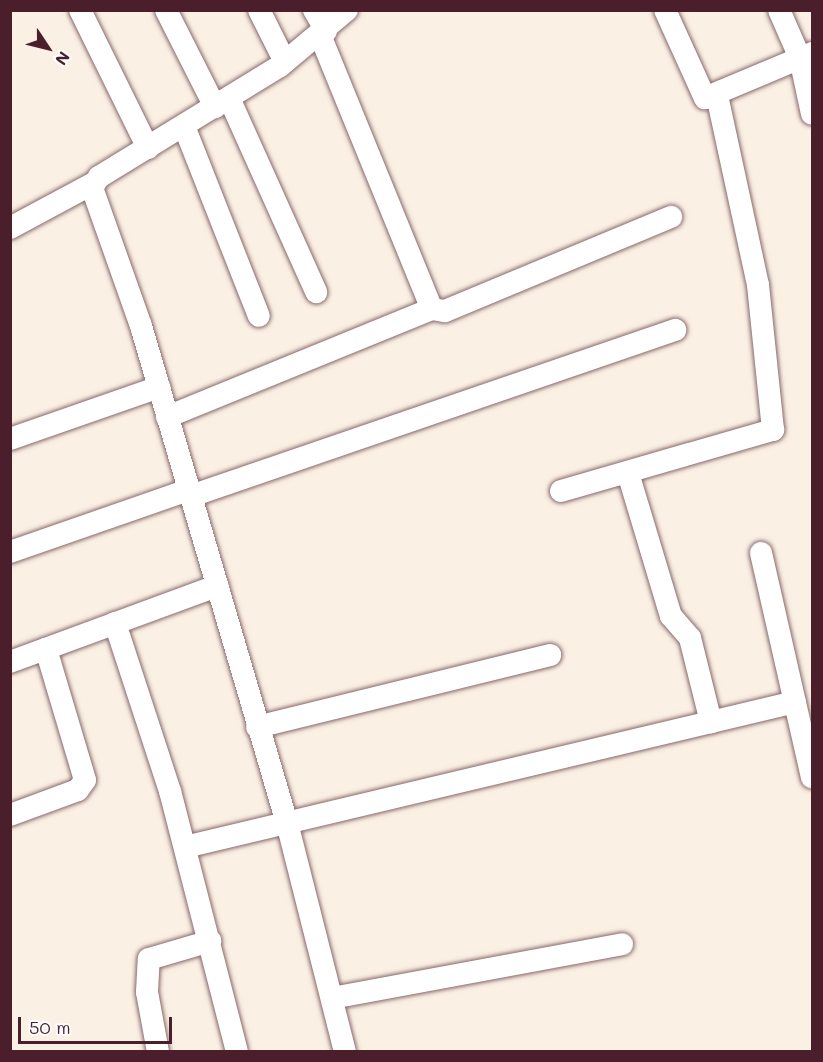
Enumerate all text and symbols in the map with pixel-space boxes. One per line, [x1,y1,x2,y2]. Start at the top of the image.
north arrow [18,18,78,78]
text: N [51,48,75,70]
scale bar [21,1005,176,1043]
text: 50 m [29,1015,71,1039]

